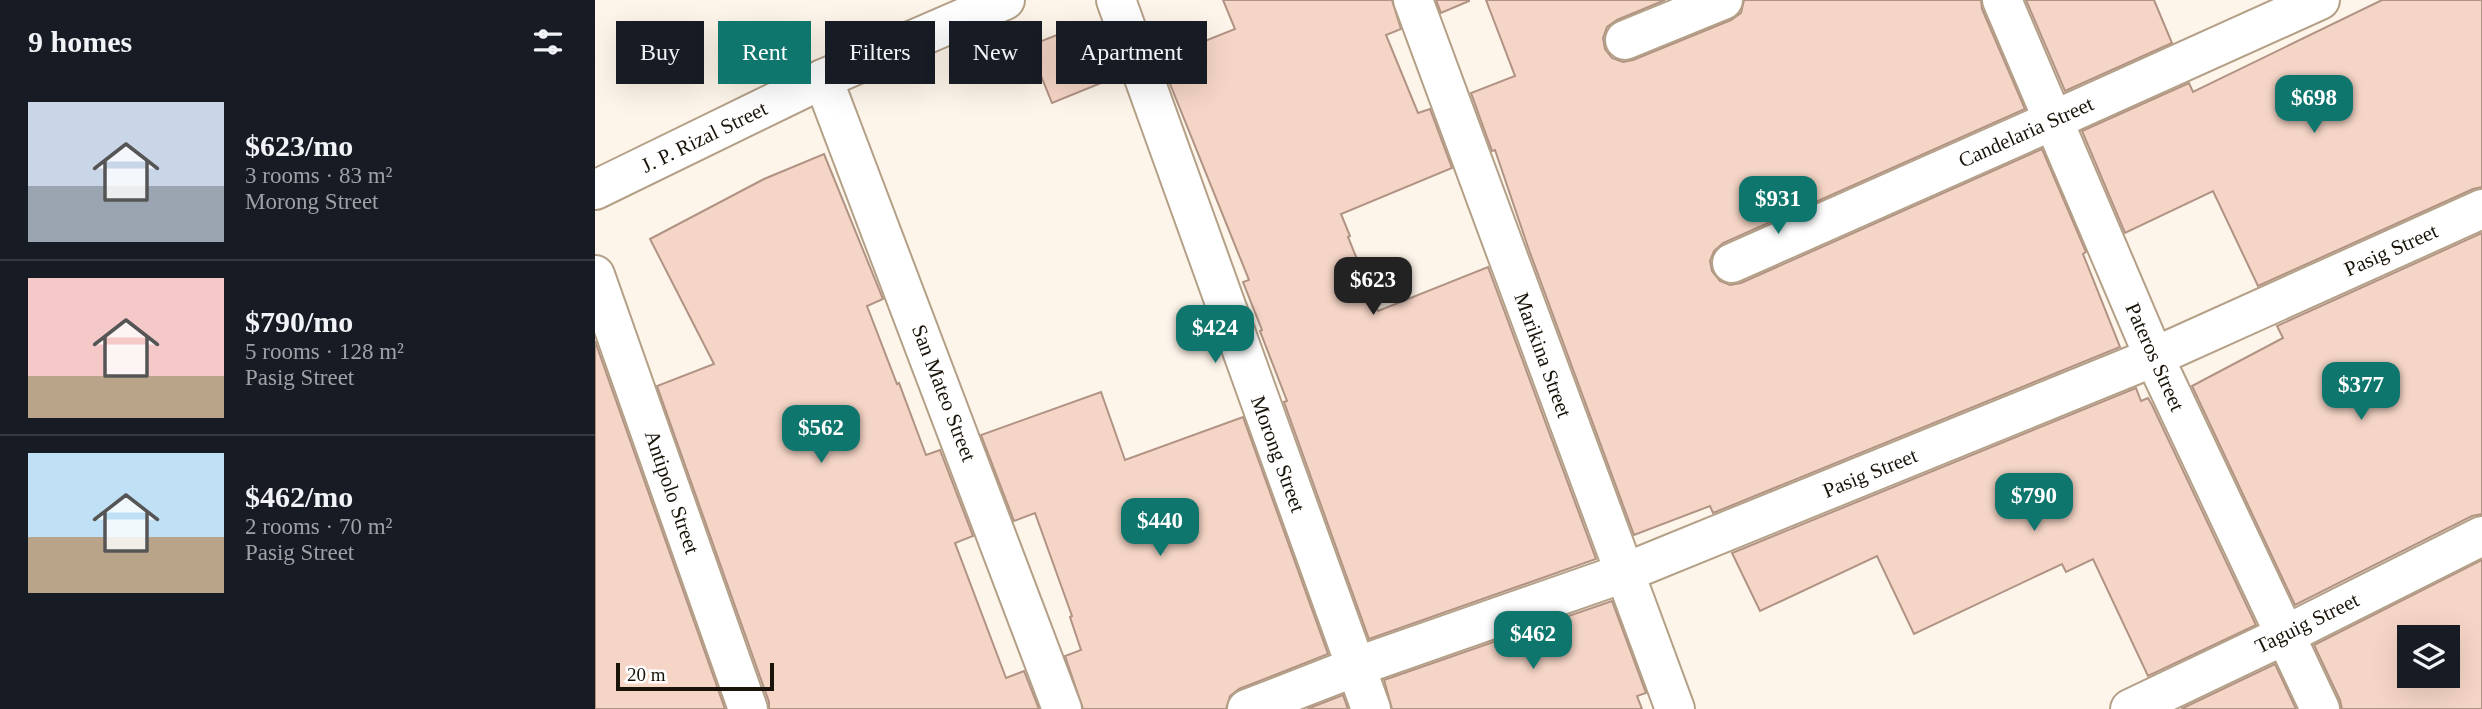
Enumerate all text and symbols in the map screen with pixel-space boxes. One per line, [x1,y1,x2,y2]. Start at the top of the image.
chip: Buy [616,21,704,84]
chip: Rent [718,21,811,84]
chip: Filters [825,21,935,84]
chip: New [949,21,1042,84]
chip: Apartment [1056,21,1207,84]
icon: filters [529,23,567,61]
text: 9 homes [28,25,132,58]
pin: $698 [2273,76,2355,135]
text: $698 [2291,85,2337,110]
street label: Candelaria Street [1955,91,2097,172]
street label: J. P. Rizal Street [637,96,771,178]
text: $623/mo [245,129,353,162]
icon: home [84,130,168,214]
text: 3 rooms · 83 m² [245,163,392,188]
pin: $931 [1737,176,1819,236]
text: $931 [1755,186,1801,211]
text: Morong Street [245,189,379,214]
street label: Pasig Street [2341,219,2442,281]
pin: $623 [1332,258,1414,317]
text: $623 [1350,267,1396,292]
street label: Marikina Street [1509,289,1577,421]
street label: Pateros Street [2120,299,2190,415]
text: $790/mo [245,305,353,338]
icon: home [84,306,168,390]
pin: $424 [1174,306,1256,365]
text: $424 [1192,315,1238,340]
street label: San Mateo Street [907,321,981,465]
text: 5 rooms · 128 m² [245,339,404,364]
pin: $377 [2320,362,2402,422]
text: Pasig Street [245,365,354,390]
text: $377 [2338,372,2384,397]
street label: Morong Street [1246,393,1310,516]
pin: $562 [780,406,862,465]
text: $562 [798,415,844,440]
street label: Antipolo Street [640,427,704,557]
street label: Pasig Street [1819,443,1921,503]
pin: $790 [1993,474,2075,533]
text: $462/mo [245,480,353,513]
icon: home [84,481,168,565]
text: $790 [2011,483,2057,508]
pin: $440 [1119,498,1201,558]
text: $440 [1137,508,1183,533]
text: 2 rooms · 70 m² [245,514,392,539]
text: Pasig Street [245,540,354,565]
street label: Taguig Street [2251,588,2363,658]
pin: $462 [1492,612,1574,671]
text: $462 [1510,621,1556,646]
map controls [2397,625,2460,688]
button: layers [2397,625,2460,688]
scale bar [616,660,773,692]
text: 20 m [627,664,666,685]

